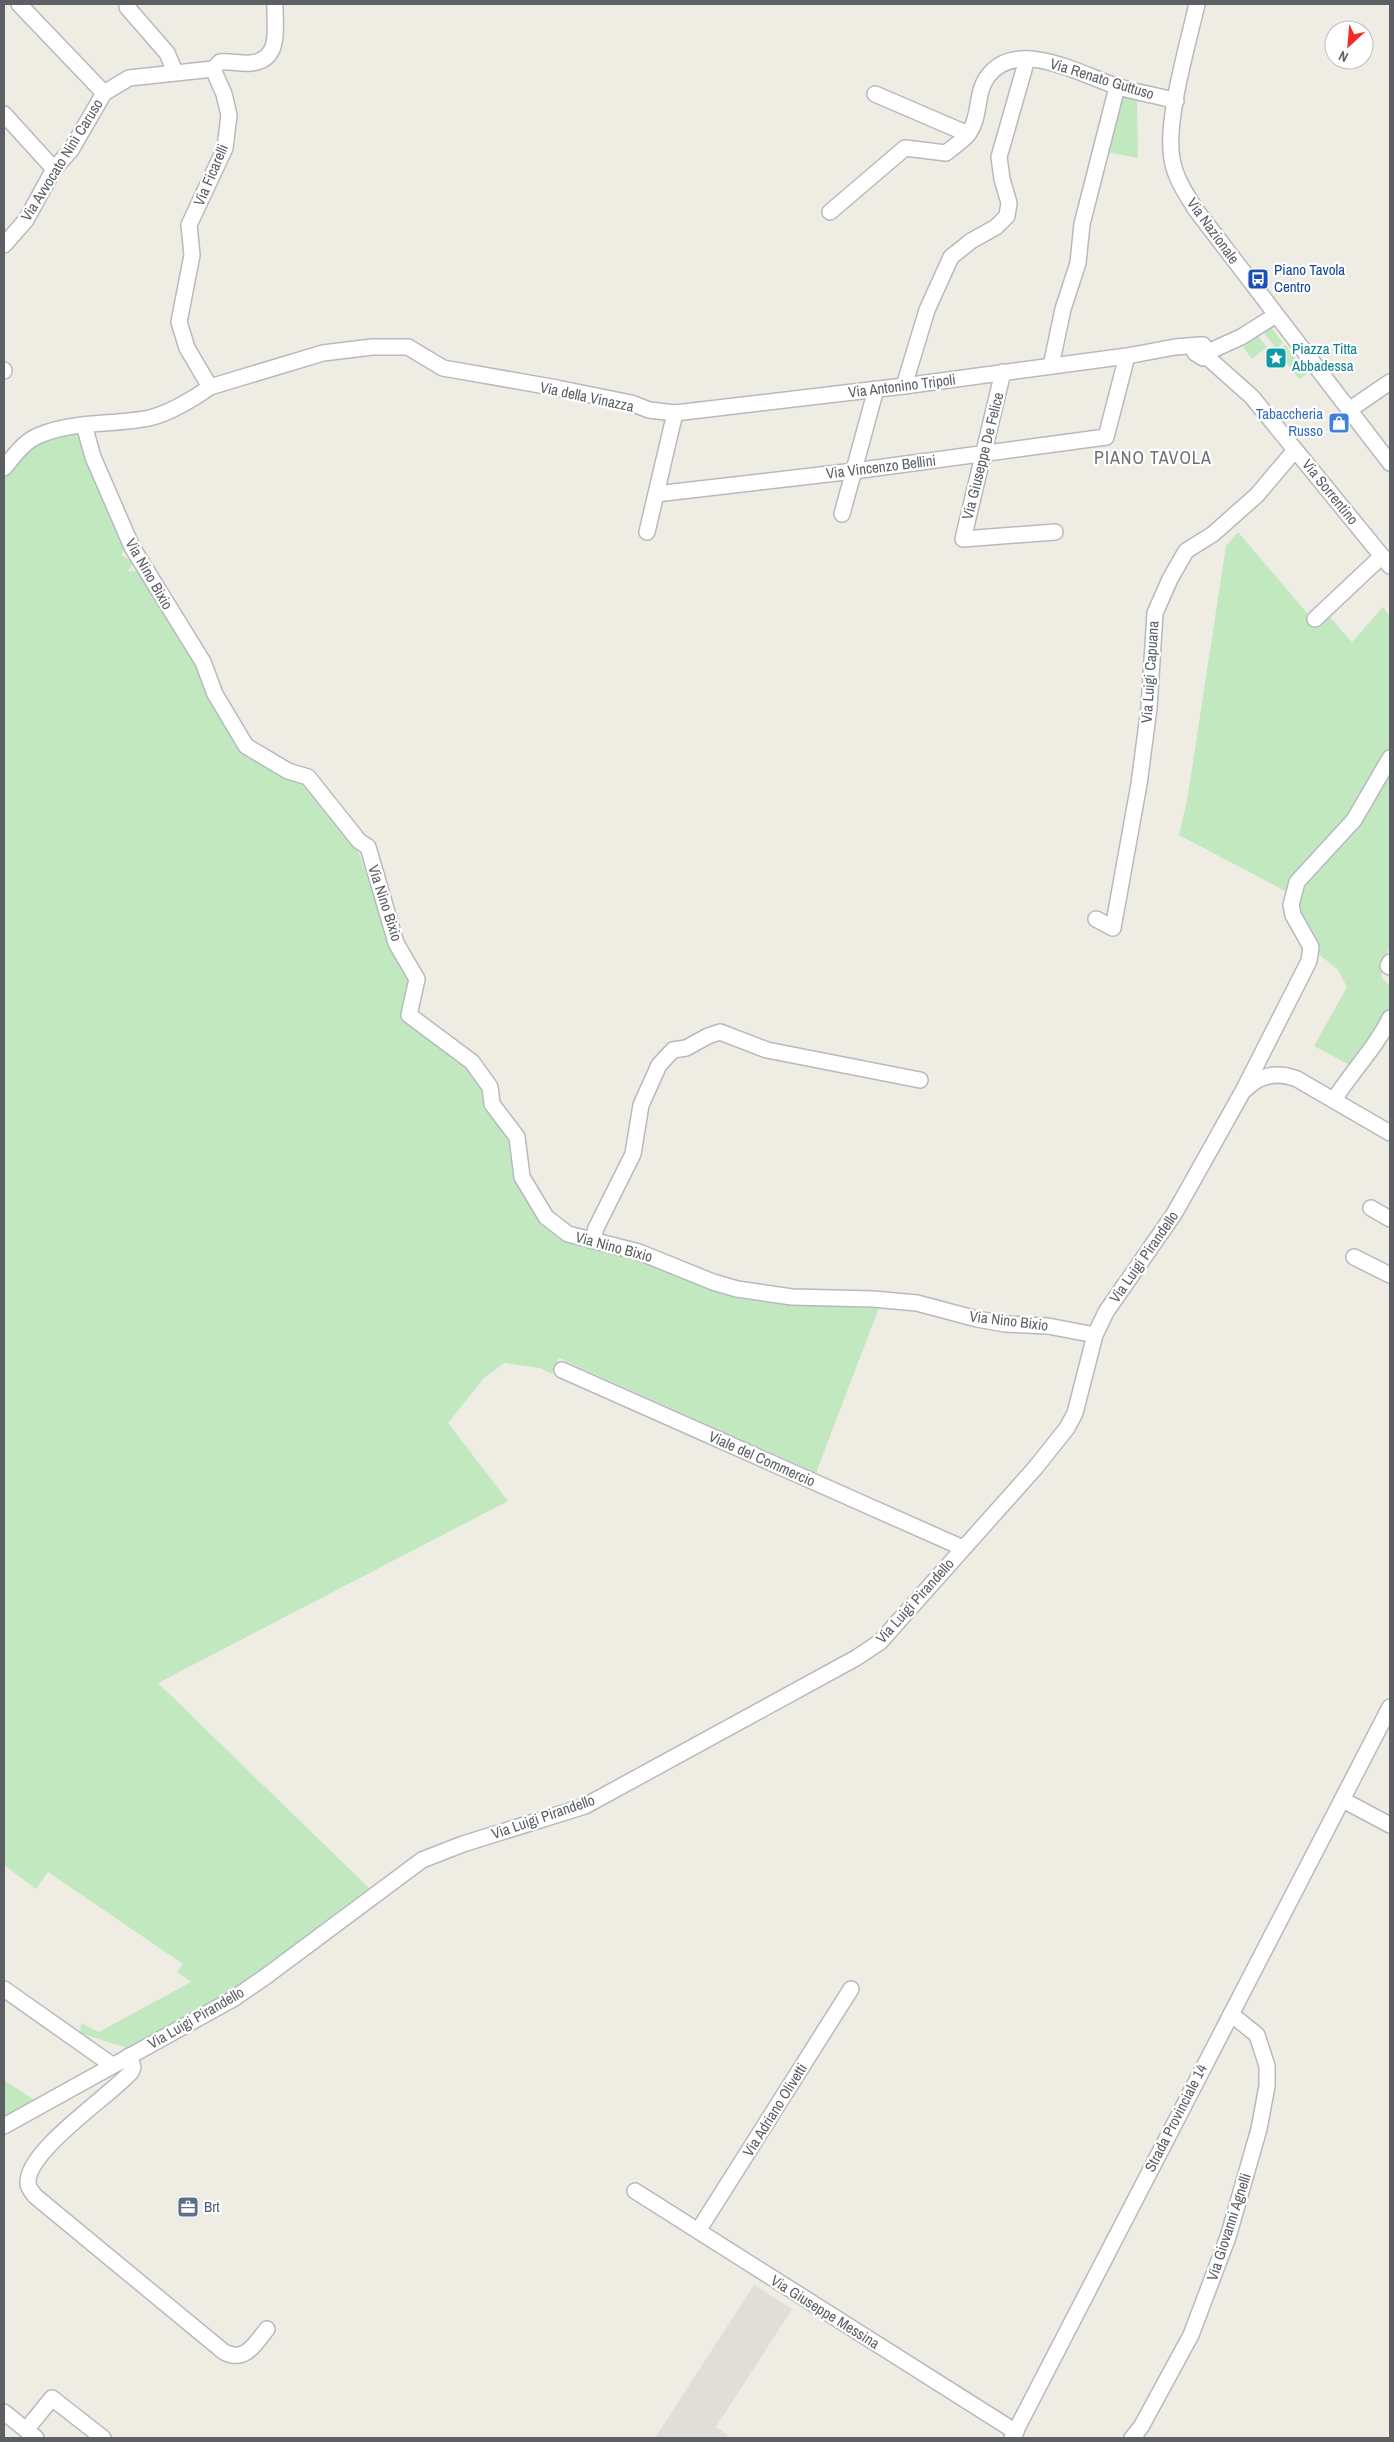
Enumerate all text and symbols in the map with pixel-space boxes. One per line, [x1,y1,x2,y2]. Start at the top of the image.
north arrow [1324,20,1374,70]
text: N [1336,47,1351,67]
street label: Via Renato Guttuso [1048,53,1157,104]
street label: Via Avvocato Ninì Caruso [15,94,108,225]
street label: Via Ficarelli [188,141,233,209]
street label: Via Nazionale [1182,193,1245,268]
place label: Piano Tavola Centro [1274,259,1345,297]
bus stop icon: Piano Tavola Centro [1246,267,1270,291]
place label: Piazza Titta Abbadessa [1291,338,1357,376]
place icon: Piazza Titta Abbadessa [1264,346,1288,370]
street label: Via Antonino Tripoli [847,369,957,402]
street label: Via della Vinazza [538,376,636,417]
street label: Via Giuseppe De Felice [957,390,1009,522]
place label: Tabaccheria Russo [1256,403,1323,441]
shop icon: Tabaccheria Russo [1327,411,1351,435]
district label: PIANO TAVOLA [1094,445,1212,470]
street label: Via Vincenzo Bellini [825,449,937,484]
street label: Via Sorrentino [1297,454,1364,529]
street label: Via Nino Bixio [121,534,178,613]
street label: Via Luigi Capuana [1135,620,1164,724]
street label: Via Nino Bixio [363,862,408,944]
street label: Via Luigi Pirandello [1104,1206,1183,1307]
street label: Via Nino Bixio [573,1226,655,1267]
street label: Via Nino Bixio [969,1305,1050,1336]
street label: Viale del Commercio [706,1426,819,1492]
street label: Via Luigi Pirandello [871,1553,959,1648]
street label: Via Luigi Pirandello [488,1789,597,1844]
street label: Via Luigi Pirandello [144,1981,248,2054]
street label: Via Adriano Olivetti [737,2059,812,2160]
street label: Strada Provinciale 14 [1139,2060,1212,2175]
street label: Via Giovanni Agnelli [1201,2170,1256,2283]
office icon: Brt [176,2195,200,2219]
place label: Brt [204,2196,220,2217]
street label: Via Giuseppe Messina [767,2270,884,2354]

